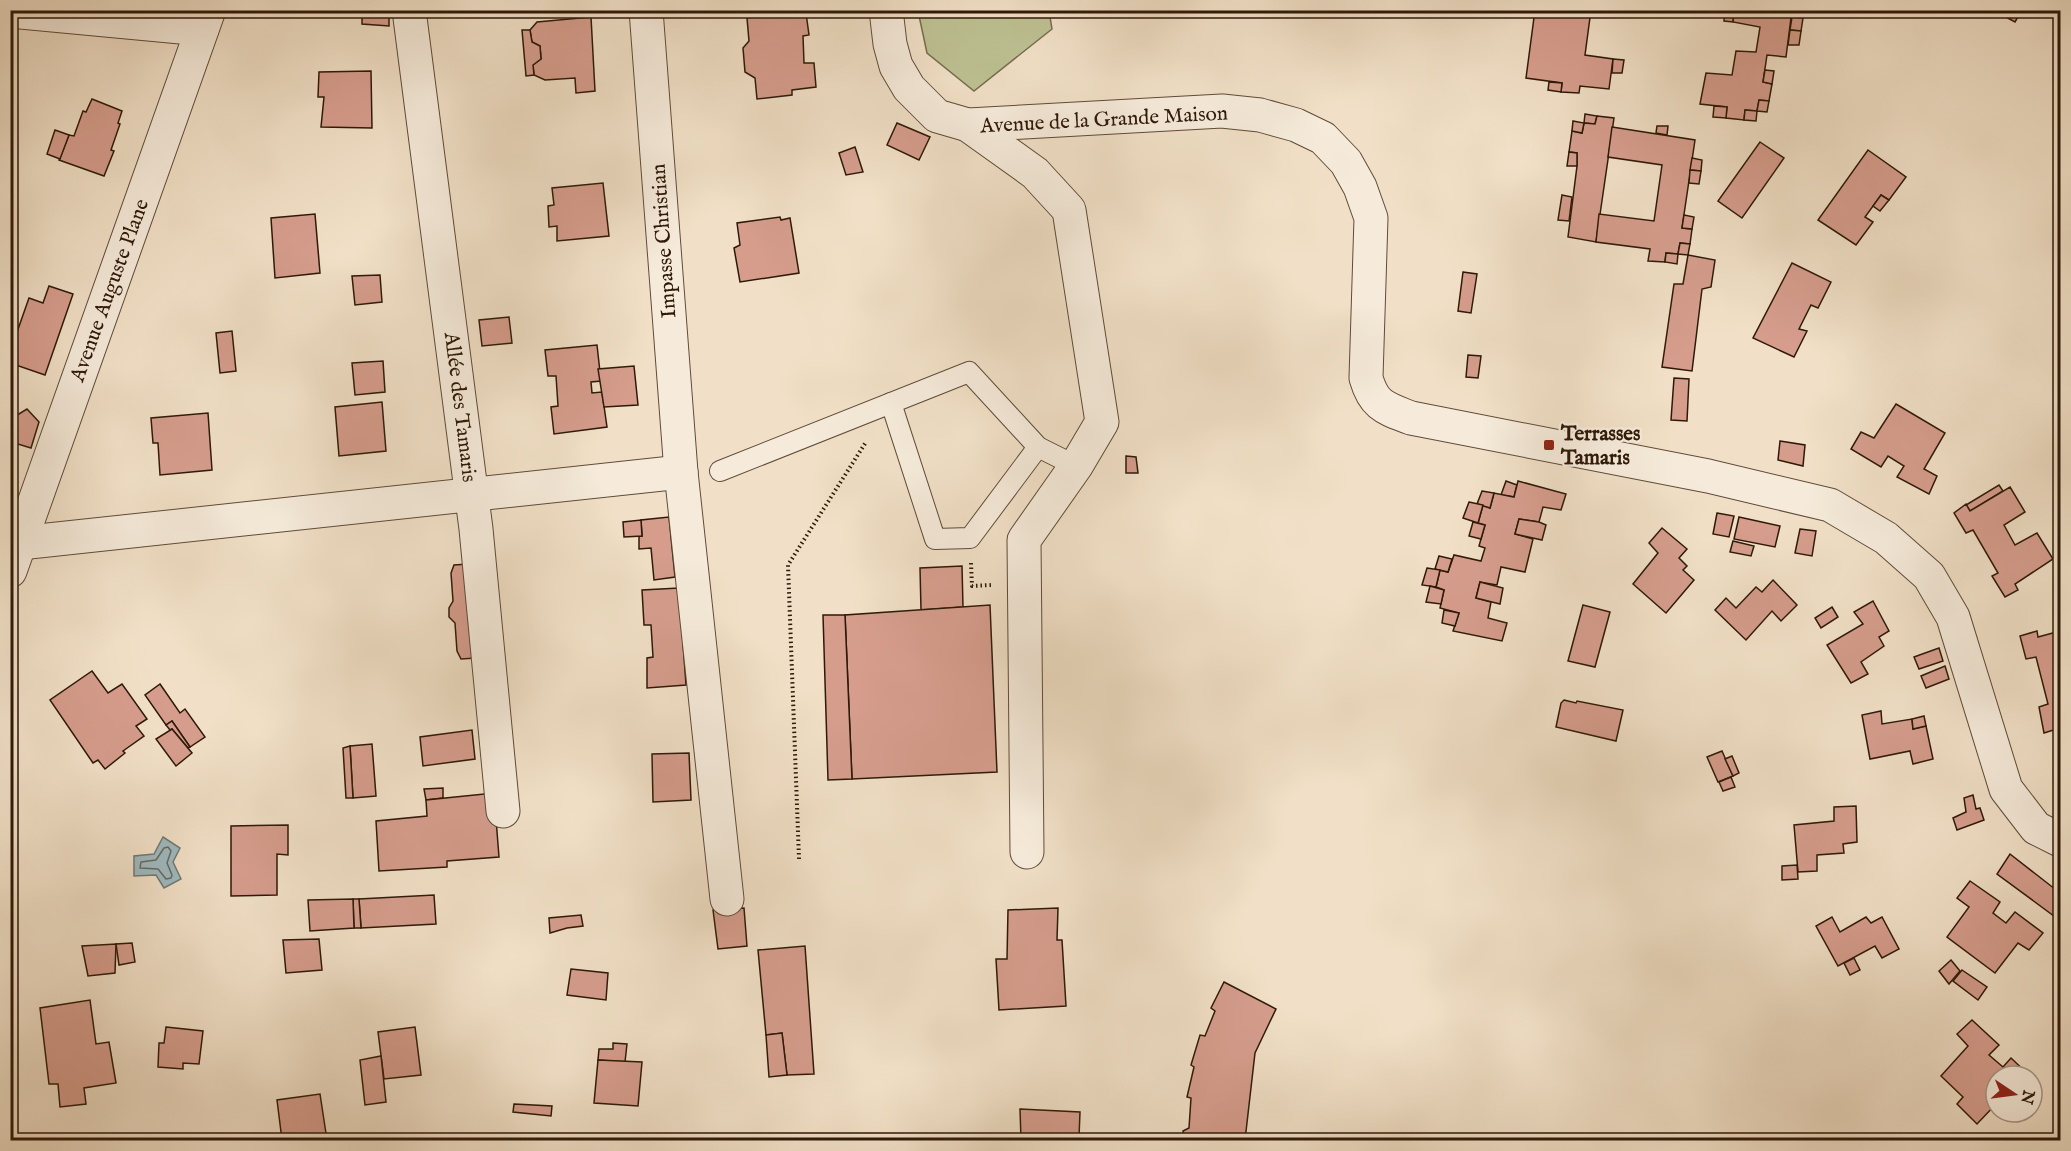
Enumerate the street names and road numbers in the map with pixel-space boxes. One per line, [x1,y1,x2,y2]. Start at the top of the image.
street label: Avenue de la Grande Maison [979,101,1229,141]
street label: Impasse Christian [646,163,683,319]
street label: Avenue Auguste Plane [64,195,156,387]
street label: Allée des Tamaris [437,330,482,484]

